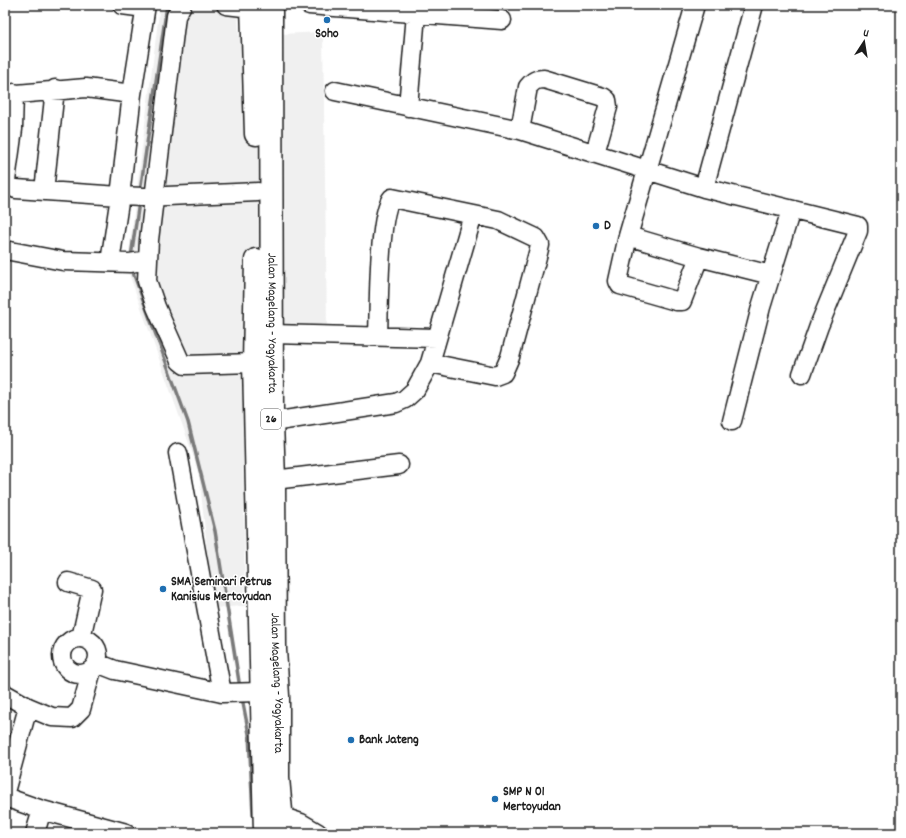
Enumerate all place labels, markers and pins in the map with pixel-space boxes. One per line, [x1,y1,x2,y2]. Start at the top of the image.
marker: Soho [322,15,332,25]
place label: Soho [315,25,339,44]
place label: D [604,217,611,236]
marker: D [591,221,601,231]
place label: SMA Seminari Petrus Kanisius Mertoyudan [171,573,272,607]
marker: SMA Seminari Petrus Kanisius Mertoyudan [158,584,168,594]
place label: Bank Jateng [359,731,419,750]
marker: Bank Jateng [346,735,356,745]
place label: SMP N 01 Mertoyudan [503,783,561,817]
marker: SMP N 01 Mertoyudan [490,794,500,804]

